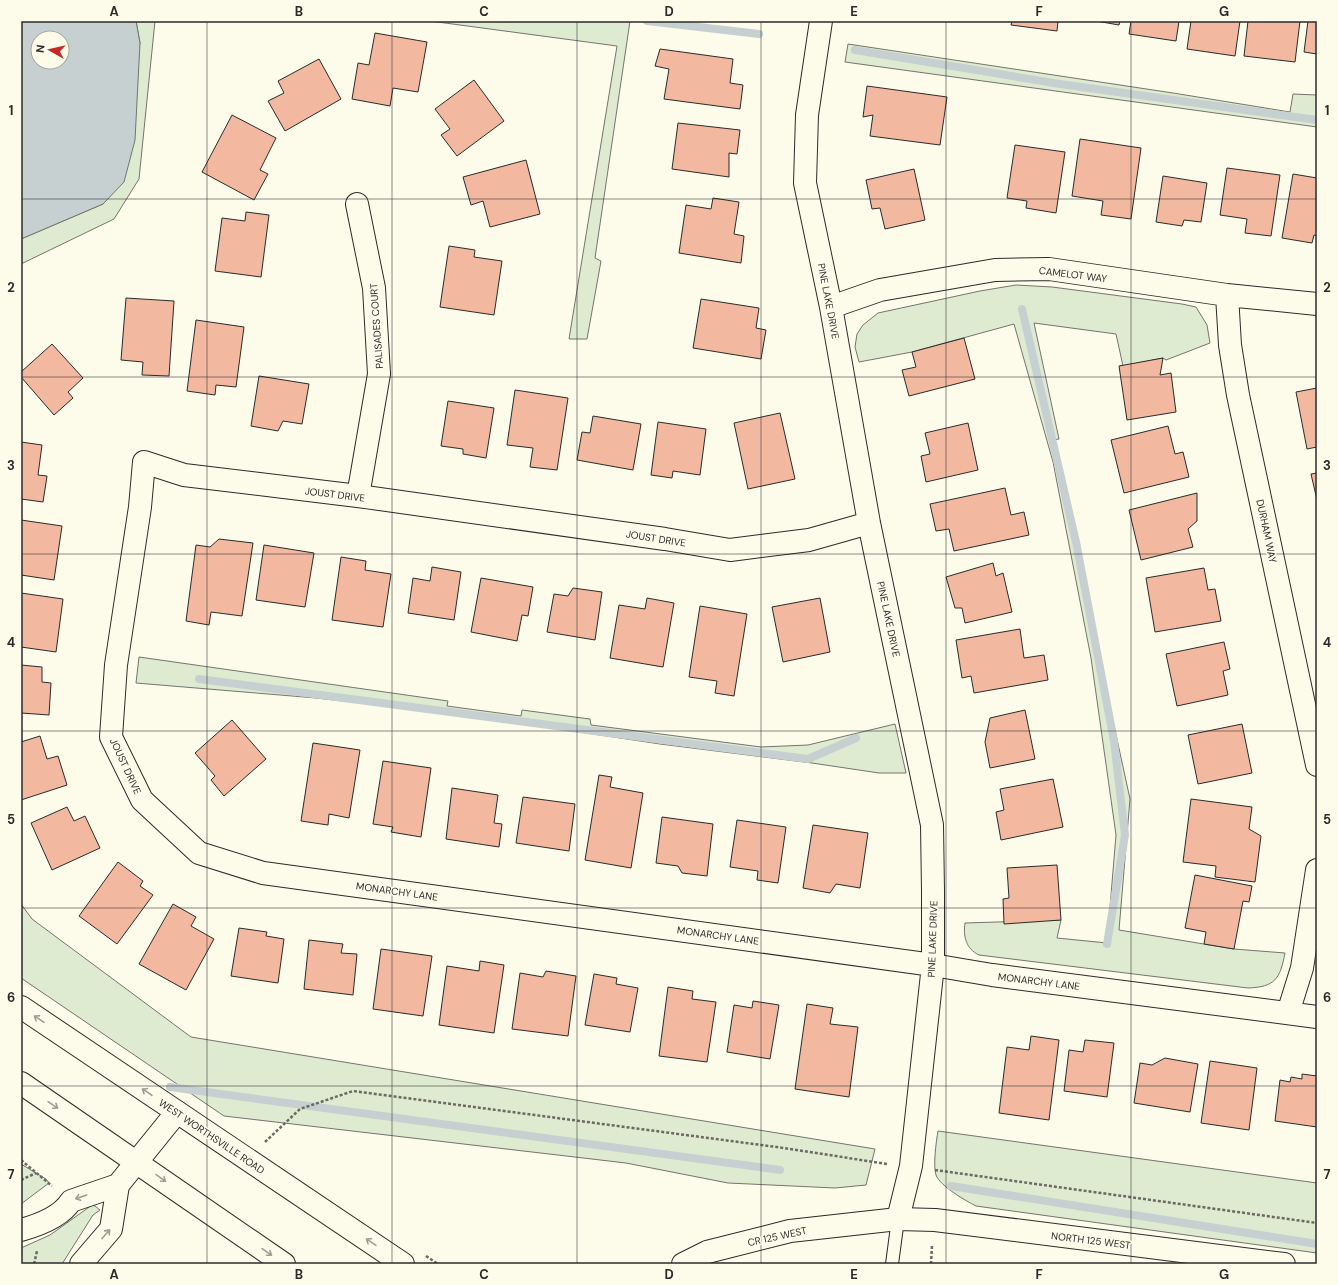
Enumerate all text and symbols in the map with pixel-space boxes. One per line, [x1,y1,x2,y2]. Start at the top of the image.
text: A [109,3,119,20]
text: B [295,3,303,20]
text: C [479,3,489,20]
text: D [664,3,674,20]
text: E [850,3,858,20]
text: F [1035,3,1043,20]
text: G [1219,3,1229,20]
north arrow [30,30,70,70]
text: N [33,44,48,54]
text: 1 [9,102,13,119]
text: 1 [1325,102,1329,119]
street label: PINE LAKE DRIVE [815,262,842,340]
street label: CAMELOT WAY [1038,264,1108,285]
text: 2 [7,279,15,296]
text: 2 [1323,279,1331,296]
street label: PALISADES COURT [367,282,386,369]
text: 3 [7,457,15,474]
text: 3 [1323,457,1331,474]
street label: JOUST DRIVE [304,484,366,505]
street label: DURHAM WAY [1253,498,1280,564]
street label: JOUST DRIVE [625,527,687,550]
street label: PINE LAKE DRIVE [874,580,903,658]
text: 4 [7,634,15,651]
text: 4 [1323,634,1331,651]
street label: JOUST DRIVE [107,736,144,797]
text: 5 [7,811,15,828]
text: 5 [1323,811,1331,828]
street label: MONARCHY LANE [355,879,439,904]
street label: PINE LAKE DRIVE [925,900,940,978]
street label: MONARCHY LANE [676,923,760,948]
street label: MONARCHY LANE [997,970,1081,993]
text: 6 [7,989,15,1006]
text: 6 [1323,989,1331,1006]
one-way arrow [34,1015,45,1023]
one-way arrow [142,1088,153,1096]
street label: WEST WORTHSVILLE ROAD [156,1096,267,1177]
one-way arrow [48,1101,59,1109]
text: 7 [8,1166,15,1183]
text: 7 [1324,1166,1331,1183]
one-way arrow [155,1174,166,1182]
one-way arrow [76,1194,88,1202]
street label: CR 125 WEST [746,1224,808,1249]
one-way arrow [102,1229,111,1240]
street label: NORTH 125 WEST [1050,1229,1132,1252]
one-way arrow [366,1238,377,1246]
one-way arrow [262,1248,273,1256]
text: A [109,1266,119,1283]
text: B [295,1266,303,1283]
text: C [479,1266,489,1283]
text: D [664,1266,674,1283]
text: E [850,1266,858,1283]
text: F [1035,1266,1043,1283]
text: G [1219,1266,1229,1283]

